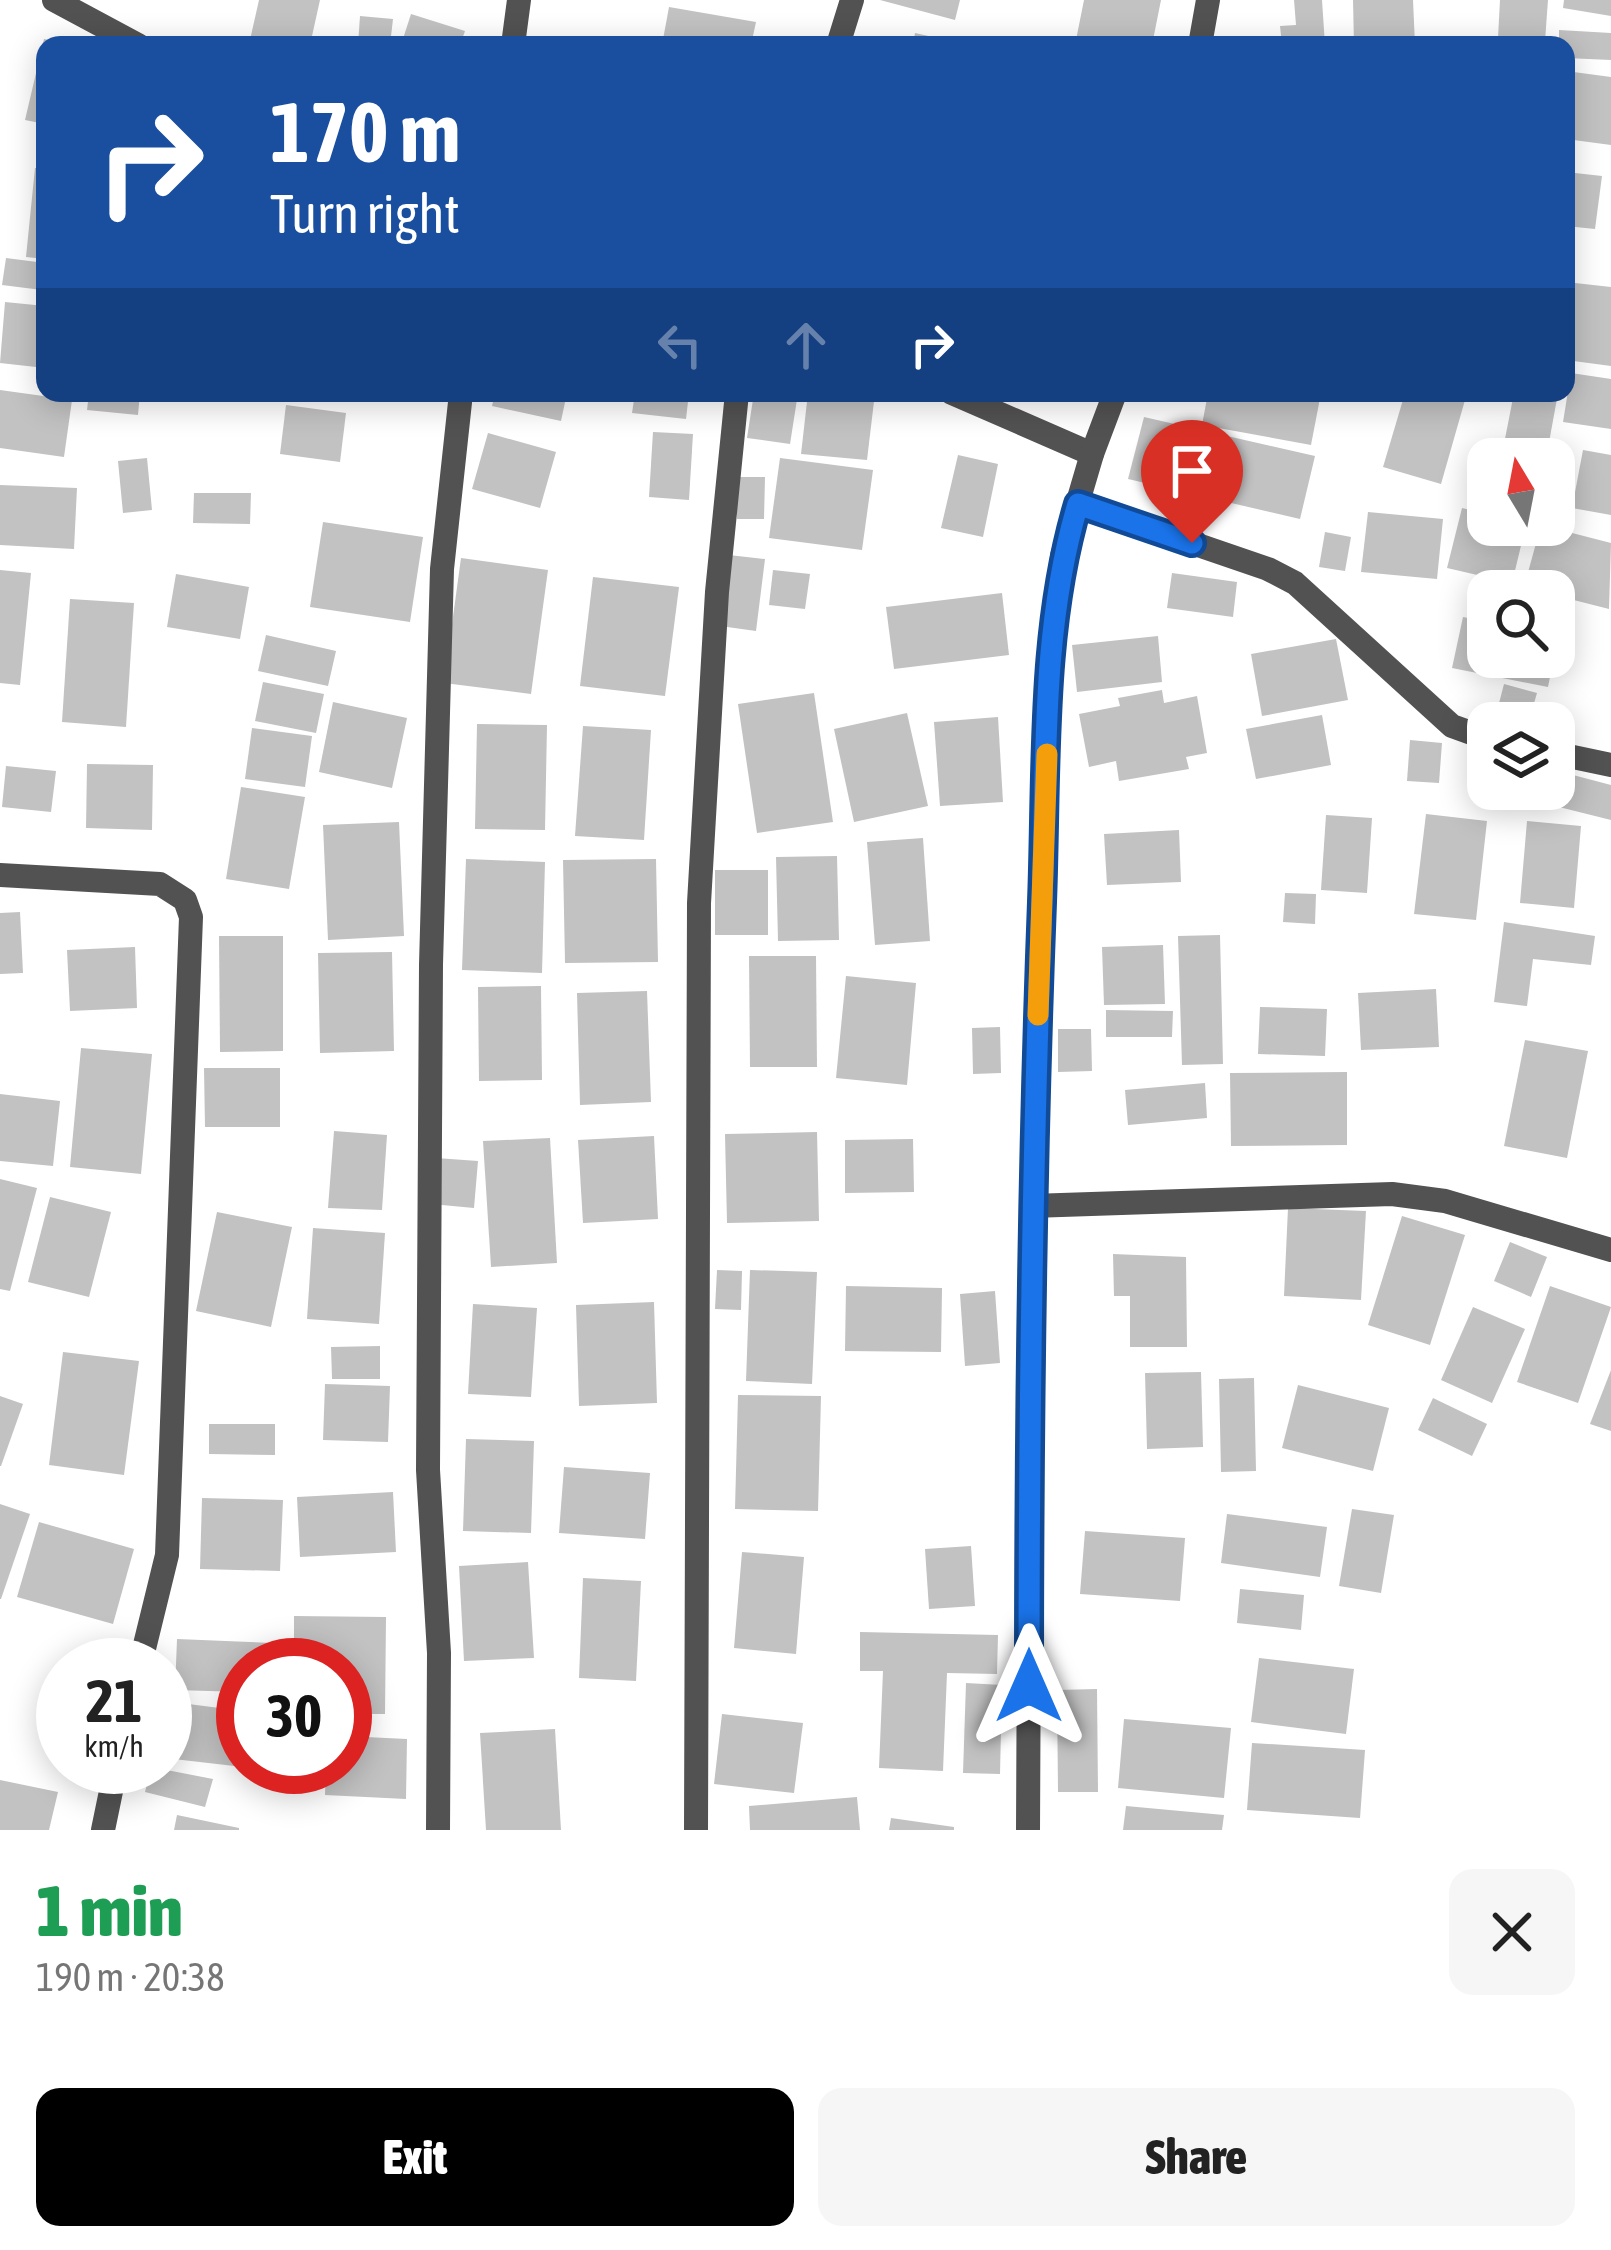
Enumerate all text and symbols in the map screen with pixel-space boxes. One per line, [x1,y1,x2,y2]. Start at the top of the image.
icon: right [72,84,228,240]
text: 170 m [270,84,460,180]
text: Turn right [270,183,460,244]
icon: left [647,312,713,378]
icon: ahead [773,312,839,378]
icon: right [899,312,965,378]
pin [1141,420,1243,543]
icon: arrive [1159,438,1225,504]
north arrow [1467,438,1575,546]
map controls [1467,438,1575,810]
button: search [1467,570,1575,678]
button: layers [1467,702,1575,810]
position arrow [966,1623,1092,1749]
speed limit sign: 30 [216,1638,372,1794]
text: 21 [86,1666,142,1735]
text: km/h [84,1729,144,1763]
text: 1 min [36,1869,183,1951]
button: close [1449,1869,1575,1995]
text: 190 m · 20:38 [36,1955,225,1999]
button: Exit [36,2088,794,2226]
button: Share [818,2088,1575,2226]

